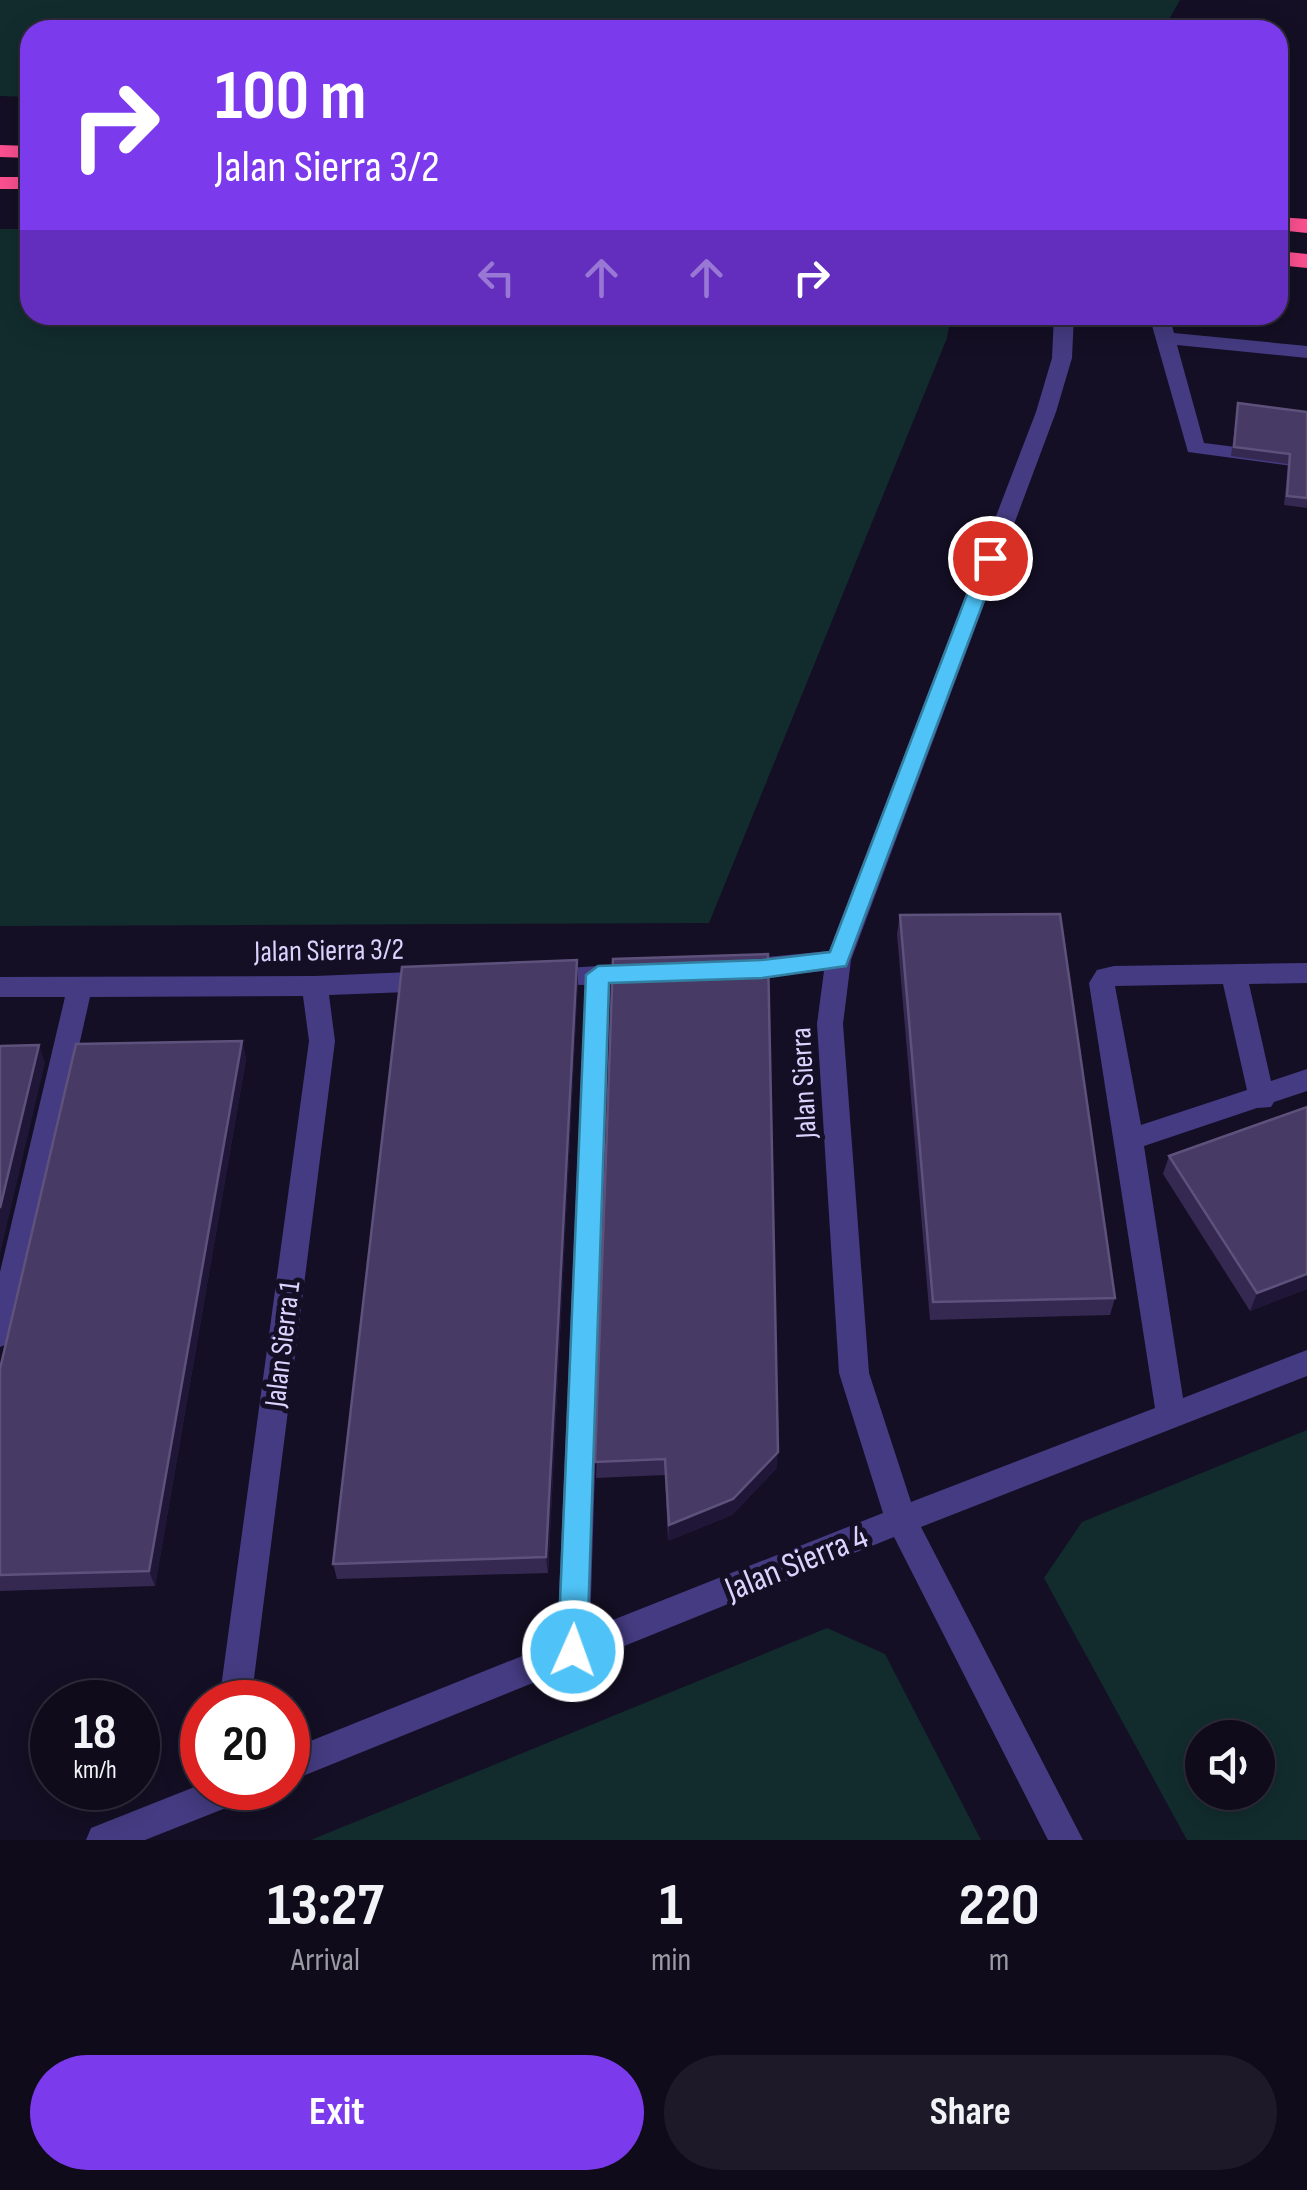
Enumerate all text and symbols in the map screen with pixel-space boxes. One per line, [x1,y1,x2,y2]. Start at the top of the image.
text: 100 m [215,55,366,139]
icon: right [50,60,180,190]
text: Jalan Sierra 3/2 [215,140,439,195]
icon: left [469,250,524,305]
icon: ahead [574,250,629,305]
icon: ahead [679,250,734,305]
icon: right [784,250,839,305]
pin [948,516,1033,601]
icon: arrive [963,531,1018,586]
street label: Jalan Sierra 3/2 [253,932,404,970]
street label: Jalan Sierra [783,1026,825,1140]
street label: Jalan Sierra 1 [257,1279,309,1410]
street label: Jalan Sierra 4 [718,1515,874,1612]
position arrow [521,1599,625,1703]
speed limit sign: 20 [180,1680,310,1810]
text: 18 [73,1703,117,1763]
map controls [1185,1720,1275,1810]
button: sound [1185,1720,1275,1810]
text: km/h [73,1755,117,1786]
text: 13:27 [267,1870,384,1942]
text: 1 [659,1870,683,1942]
text: 220 [959,1870,1040,1942]
text: Arrival [291,1941,360,1980]
text: min [651,1941,691,1980]
text: m [989,1941,1009,1980]
button: Exit [30,2055,644,2170]
button: Share [664,2055,1277,2170]

